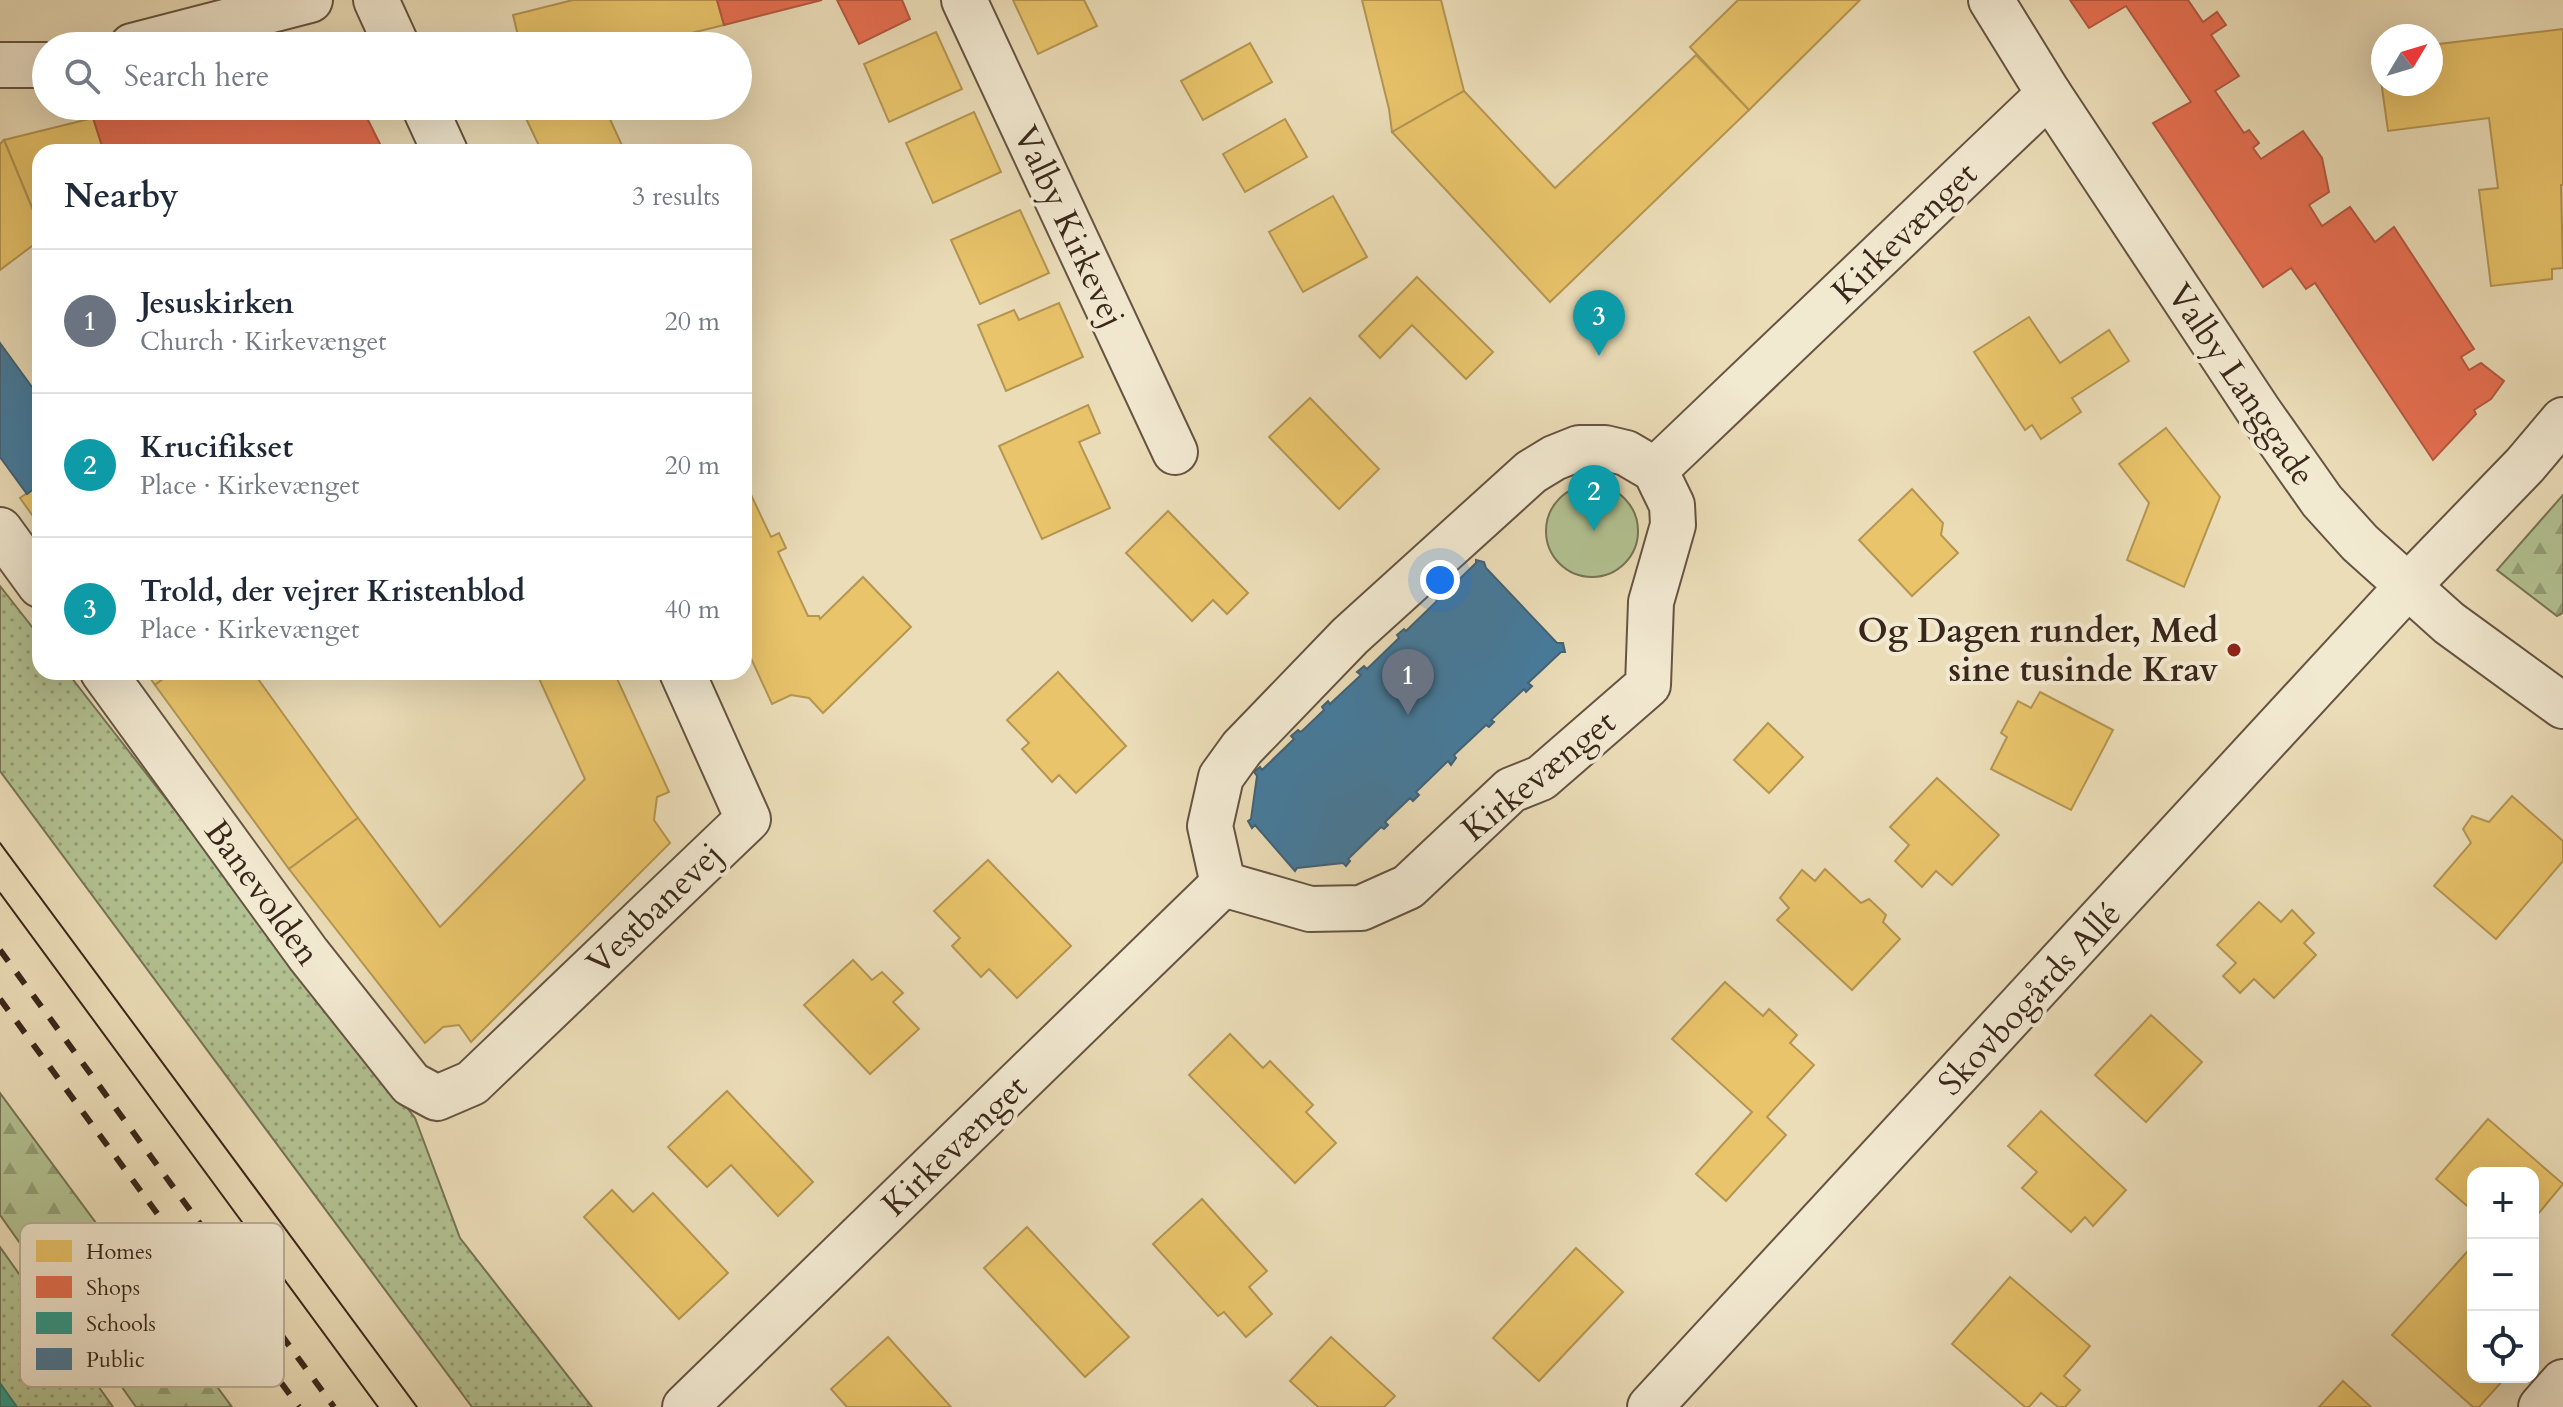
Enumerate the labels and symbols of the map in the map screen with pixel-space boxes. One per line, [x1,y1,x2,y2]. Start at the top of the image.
north arrow [2371,24,2443,96]
street label: Valby Kirkevej [1002,118,1136,334]
street label: Kirkevænget [1822,152,1988,314]
street label: Valby Langgade [2157,274,2326,495]
pin: 3 [1573,290,1625,356]
pin: 2 [1568,465,1620,531]
your location [1420,560,1460,600]
place label: Og Dagen runder, Med sine tusinde Krav [1858,608,2219,693]
marker: Og Dagen runder, Med sine tusinde Krav [2225,641,2243,659]
pin: 1 [1382,649,1434,715]
street label: Kirkevænget [1452,699,1625,852]
street label: Banevolden [194,810,331,975]
street label: Vestbanevej [577,832,733,985]
street label: Skovbogårds Allé [1928,892,2131,1105]
street label: Kirkevænget [872,1065,1038,1227]
legend [20,1223,284,1387]
text: Homes [86,1237,152,1267]
text: Shops [86,1273,140,1303]
text: Schools [86,1309,156,1339]
text: Public [86,1345,145,1375]

